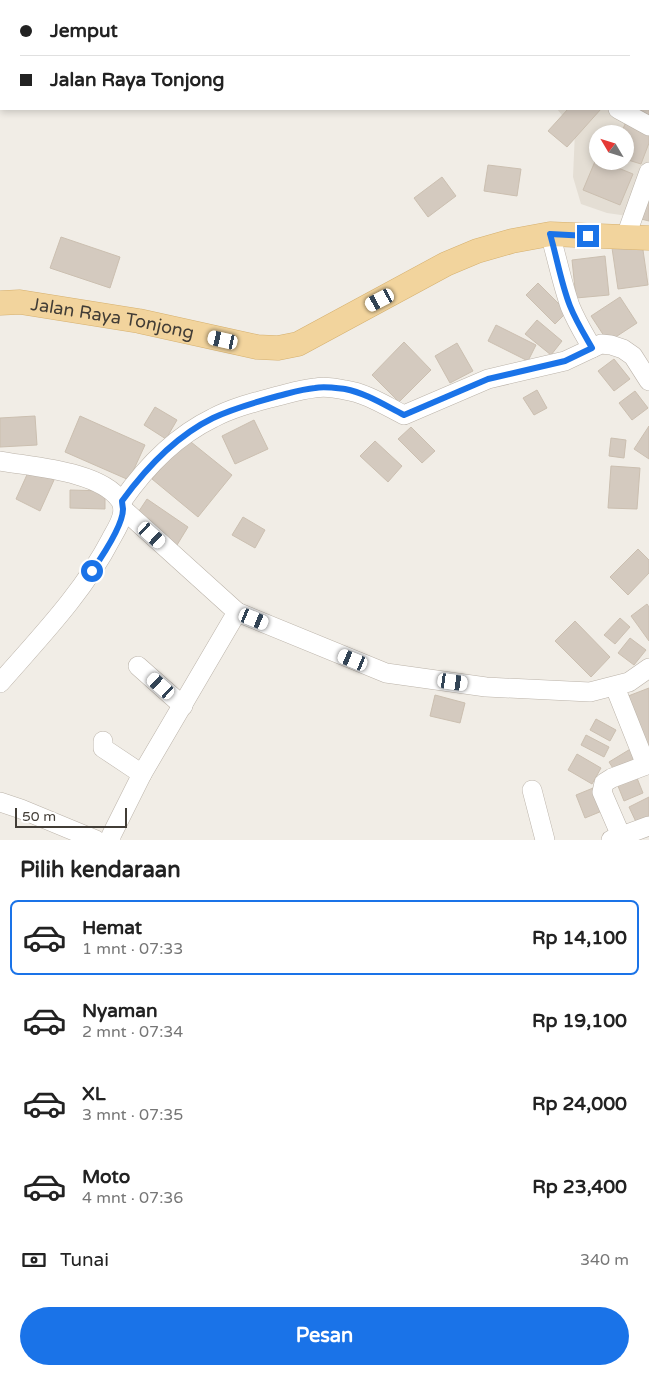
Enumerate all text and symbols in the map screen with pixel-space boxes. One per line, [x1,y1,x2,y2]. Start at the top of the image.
text: Jemput [50,20,118,42]
text: Jalan Raya Tonjong [50,69,225,91]
north arrow [589,125,634,170]
map controls [589,125,634,170]
route end [577,225,599,247]
car [363,286,396,314]
street label: Jalan Raya Tonjong [29,293,196,344]
car [206,329,239,351]
car [135,519,168,551]
route start [81,560,103,582]
car [237,606,270,632]
car [336,647,369,673]
car [144,670,177,702]
car [437,672,468,692]
scale bar [15,805,128,828]
text: 50 m [22,808,56,825]
text: Pilih kendaraan [20,857,181,883]
icon: car [22,915,67,960]
text: Hemat [82,917,142,939]
text: Rp 14,100 [532,927,627,949]
text: 1 mnt · 07:33 [82,939,183,959]
icon: car [22,998,67,1043]
text: Nyaman [82,1000,158,1022]
text: Rp 19,100 [532,1010,627,1032]
text: 2 mnt · 07:34 [82,1022,183,1042]
icon: car [22,1081,67,1126]
text: XL [82,1083,106,1105]
text: Rp 24,000 [532,1093,627,1115]
text: 3 mnt · 07:35 [82,1105,183,1125]
icon: car [22,1164,67,1209]
text: Moto [82,1166,130,1188]
text: Rp 23,400 [532,1176,627,1198]
text: 4 mnt · 07:36 [82,1188,183,1208]
icon: cash [20,1246,48,1274]
text: Tunai [60,1249,109,1271]
text: 340 m [580,1250,629,1270]
button: Pesan [20,1307,629,1365]

